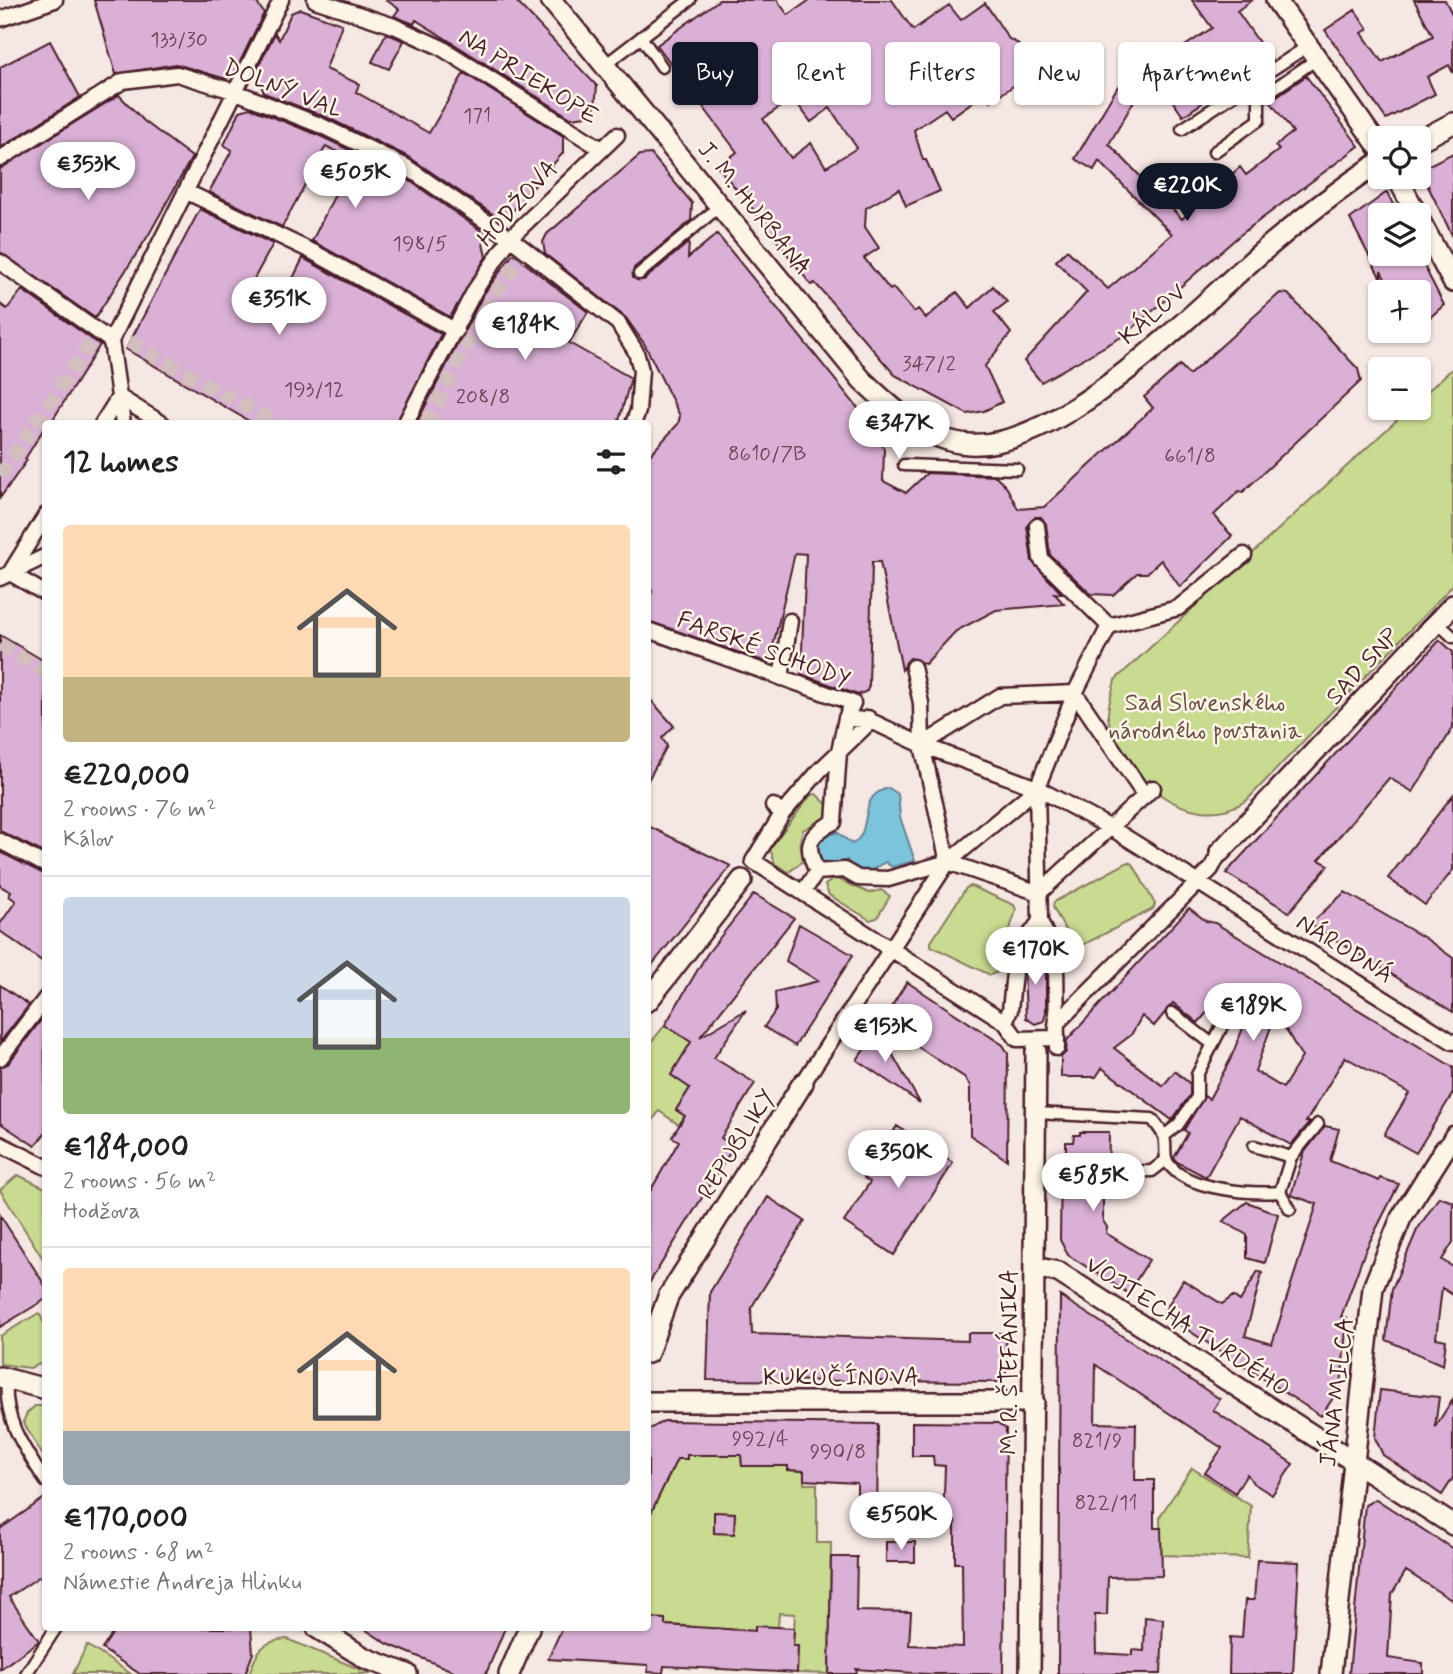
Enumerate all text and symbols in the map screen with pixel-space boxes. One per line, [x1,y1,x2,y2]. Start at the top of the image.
street label: NA PRIEKOPE [452,22,604,133]
house number: 133/30 [150,26,208,54]
chip: Buy [672,42,758,105]
chip: Rent [772,42,871,105]
chip: Filters [885,42,1000,105]
chip: New [1014,42,1104,105]
chip: Apartment [1118,42,1275,105]
street label: DOLNÝ VAL [218,52,346,126]
house number: 171 [463,102,491,130]
map controls [1368,126,1431,420]
button: locate [1368,126,1431,189]
street label: J. M. HURBANA [690,135,818,283]
pin: €353K [39,142,137,202]
text: €353K [56,150,120,180]
pin: €505K [306,150,404,210]
street label: HODŽOVA [471,154,565,254]
text: €505K [319,158,391,188]
pin: €220K [1138,164,1236,223]
text: €220K [1153,171,1221,201]
button: layers [1368,203,1431,266]
house number: 198/5 [393,230,448,258]
street label: KÁLOV [1112,277,1193,352]
pin: €351K [230,278,328,337]
button: + [1368,280,1431,343]
text: €351K [248,285,310,315]
pin: €184K [476,302,574,362]
text: €184K [491,310,559,340]
house number: 347/2 [902,350,956,378]
button: − [1368,357,1431,420]
house number: 193/12 [284,376,344,404]
house number: 208/8 [456,383,510,411]
pin: €347K [850,402,948,461]
text: €347K [865,409,933,439]
house number: 8610/7B [728,440,806,468]
house number: 661/8 [1164,442,1216,470]
text: 12 homes [63,443,179,482]
icon: filters [592,443,630,481]
icon: home [284,570,410,696]
street label: FARSKÉ SCHODY [673,603,855,696]
street label: SAD SNP [1320,622,1407,712]
park label: Sad Slovenského národného povstania [1108,688,1302,747]
text: €220,000 [63,756,190,795]
text: 2 rooms · 76 m² [63,795,216,825]
text: Kálov [63,825,114,855]
street label: NÁRODNÁ [1290,906,1399,991]
pin: €170K [986,928,1084,987]
text: €170K [1002,935,1069,965]
icon: home [284,942,410,1068]
pin: €189K [1204,984,1302,1043]
text: €189K [1220,991,1286,1021]
pin: €153K [836,1004,934,1064]
text: €153K [853,1012,917,1042]
street label: REPUBLIKY [691,1084,783,1206]
text: €184,000 [63,1128,189,1167]
pin: €350K [849,1130,947,1190]
text: €350K [864,1138,932,1168]
pin: €585K [1044,1154,1142,1213]
text: €585K [1058,1161,1128,1191]
text: 2 rooms · 56 m² [63,1167,216,1197]
text: Hodžova [63,1197,141,1227]
street label: VOJTECHA TVRDÉHO [1079,1248,1296,1405]
street label: M. R. ŠTEFÁNIKA [994,1269,1026,1455]
icon: home [284,1313,410,1439]
street label: JÁNA MILCA [1312,1316,1362,1469]
street label: KUKUČÍNOVA [763,1362,919,1394]
house number: 992/4 [732,1425,788,1453]
house number: 821/9 [1072,1427,1122,1455]
house number: 990/8 [810,1438,866,1466]
house number: 822/11 [1074,1489,1138,1517]
pin: €550K [852,1492,950,1552]
text: €170,000 [63,1499,188,1538]
text: €550K [865,1500,937,1530]
text: 2 rooms · 68 m² [63,1538,214,1568]
text: Námestie Andreja Hlinku [63,1568,302,1598]

